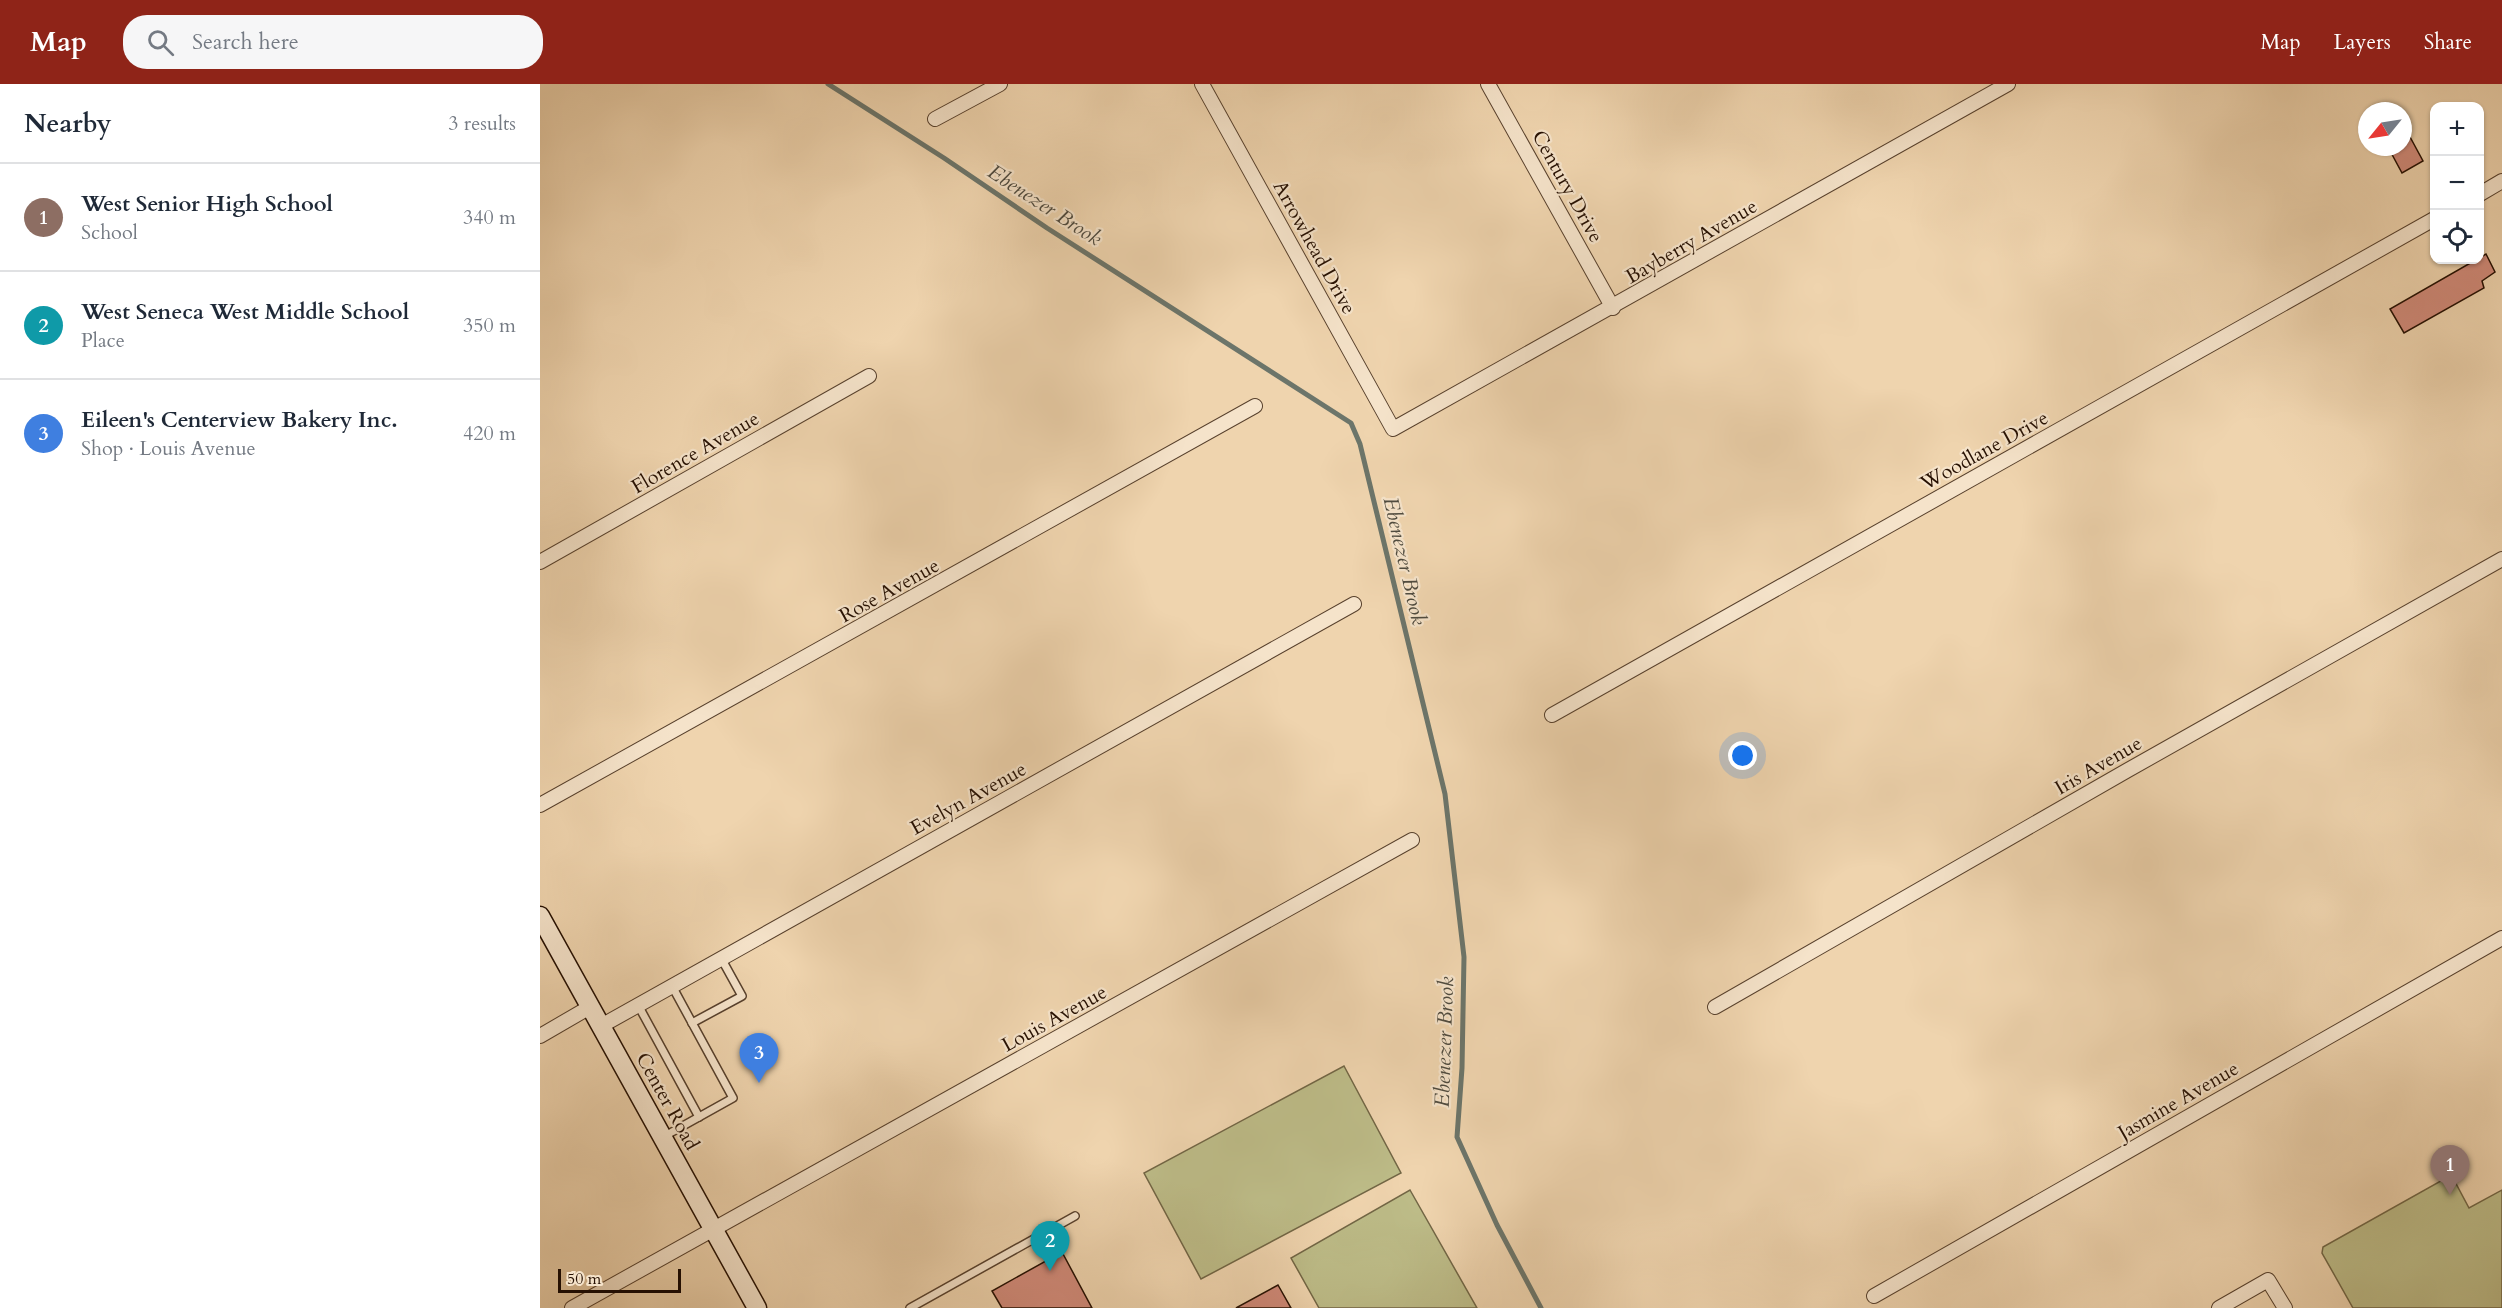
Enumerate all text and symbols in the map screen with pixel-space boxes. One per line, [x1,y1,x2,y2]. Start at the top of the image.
search box [123,15,543,69]
text: Map [30,23,87,61]
icon: search [144,26,177,59]
text: Search here [192,27,299,57]
text: Map [2261,28,2301,57]
text: Layers [2334,28,2391,57]
text: Share [2424,28,2472,57]
north arrow [2358,102,2412,156]
map controls [2430,102,2484,264]
button: + [2430,102,2484,156]
text: Nearby [24,106,112,141]
text: 3 results [448,110,516,137]
street label: Century Drive [1526,125,1610,247]
button: − [2430,156,2484,210]
water label: Ebenezer Brook [982,158,1108,254]
street label: Arrowhead Drive [1267,176,1362,319]
text: West Senior High School [81,189,333,219]
street label: Bayberry Avenue [1620,193,1762,290]
text: 1 [38,204,49,231]
text: 340 m [463,204,516,231]
button: locate [2430,210,2484,264]
text: School [81,219,138,246]
text: West Seneca West Middle School [81,297,409,327]
text: 2 [38,312,49,339]
text: 350 m [463,312,516,339]
text: Place [81,327,125,354]
street label: Woodlane Drive [1915,404,2053,497]
text: Eileen's Centerview Bakery Inc. [81,405,398,435]
street label: Florence Avenue [626,405,764,500]
text: 3 [38,420,49,447]
text: 420 m [463,420,516,447]
text: Shop · Louis Avenue [81,435,256,462]
water label: Ebenezer Brook [1376,494,1433,629]
street label: Rose Avenue [834,552,944,629]
street label: Iris Avenue [2050,730,2147,801]
your location [1728,741,1757,770]
street label: Evelyn Avenue [905,755,1031,841]
water label: Ebenezer Brook [1428,976,1461,1108]
street label: Louis Avenue [997,978,1112,1058]
pin: 3 [740,1034,778,1083]
street label: Center Road [630,1048,706,1155]
street label: Jasmine Avenue [2110,1055,2244,1147]
pin: 1 [2430,1146,2470,1195]
pin: 2 [1030,1222,1070,1271]
scale bar [558,1266,681,1294]
text: 50 m [567,1268,601,1290]

